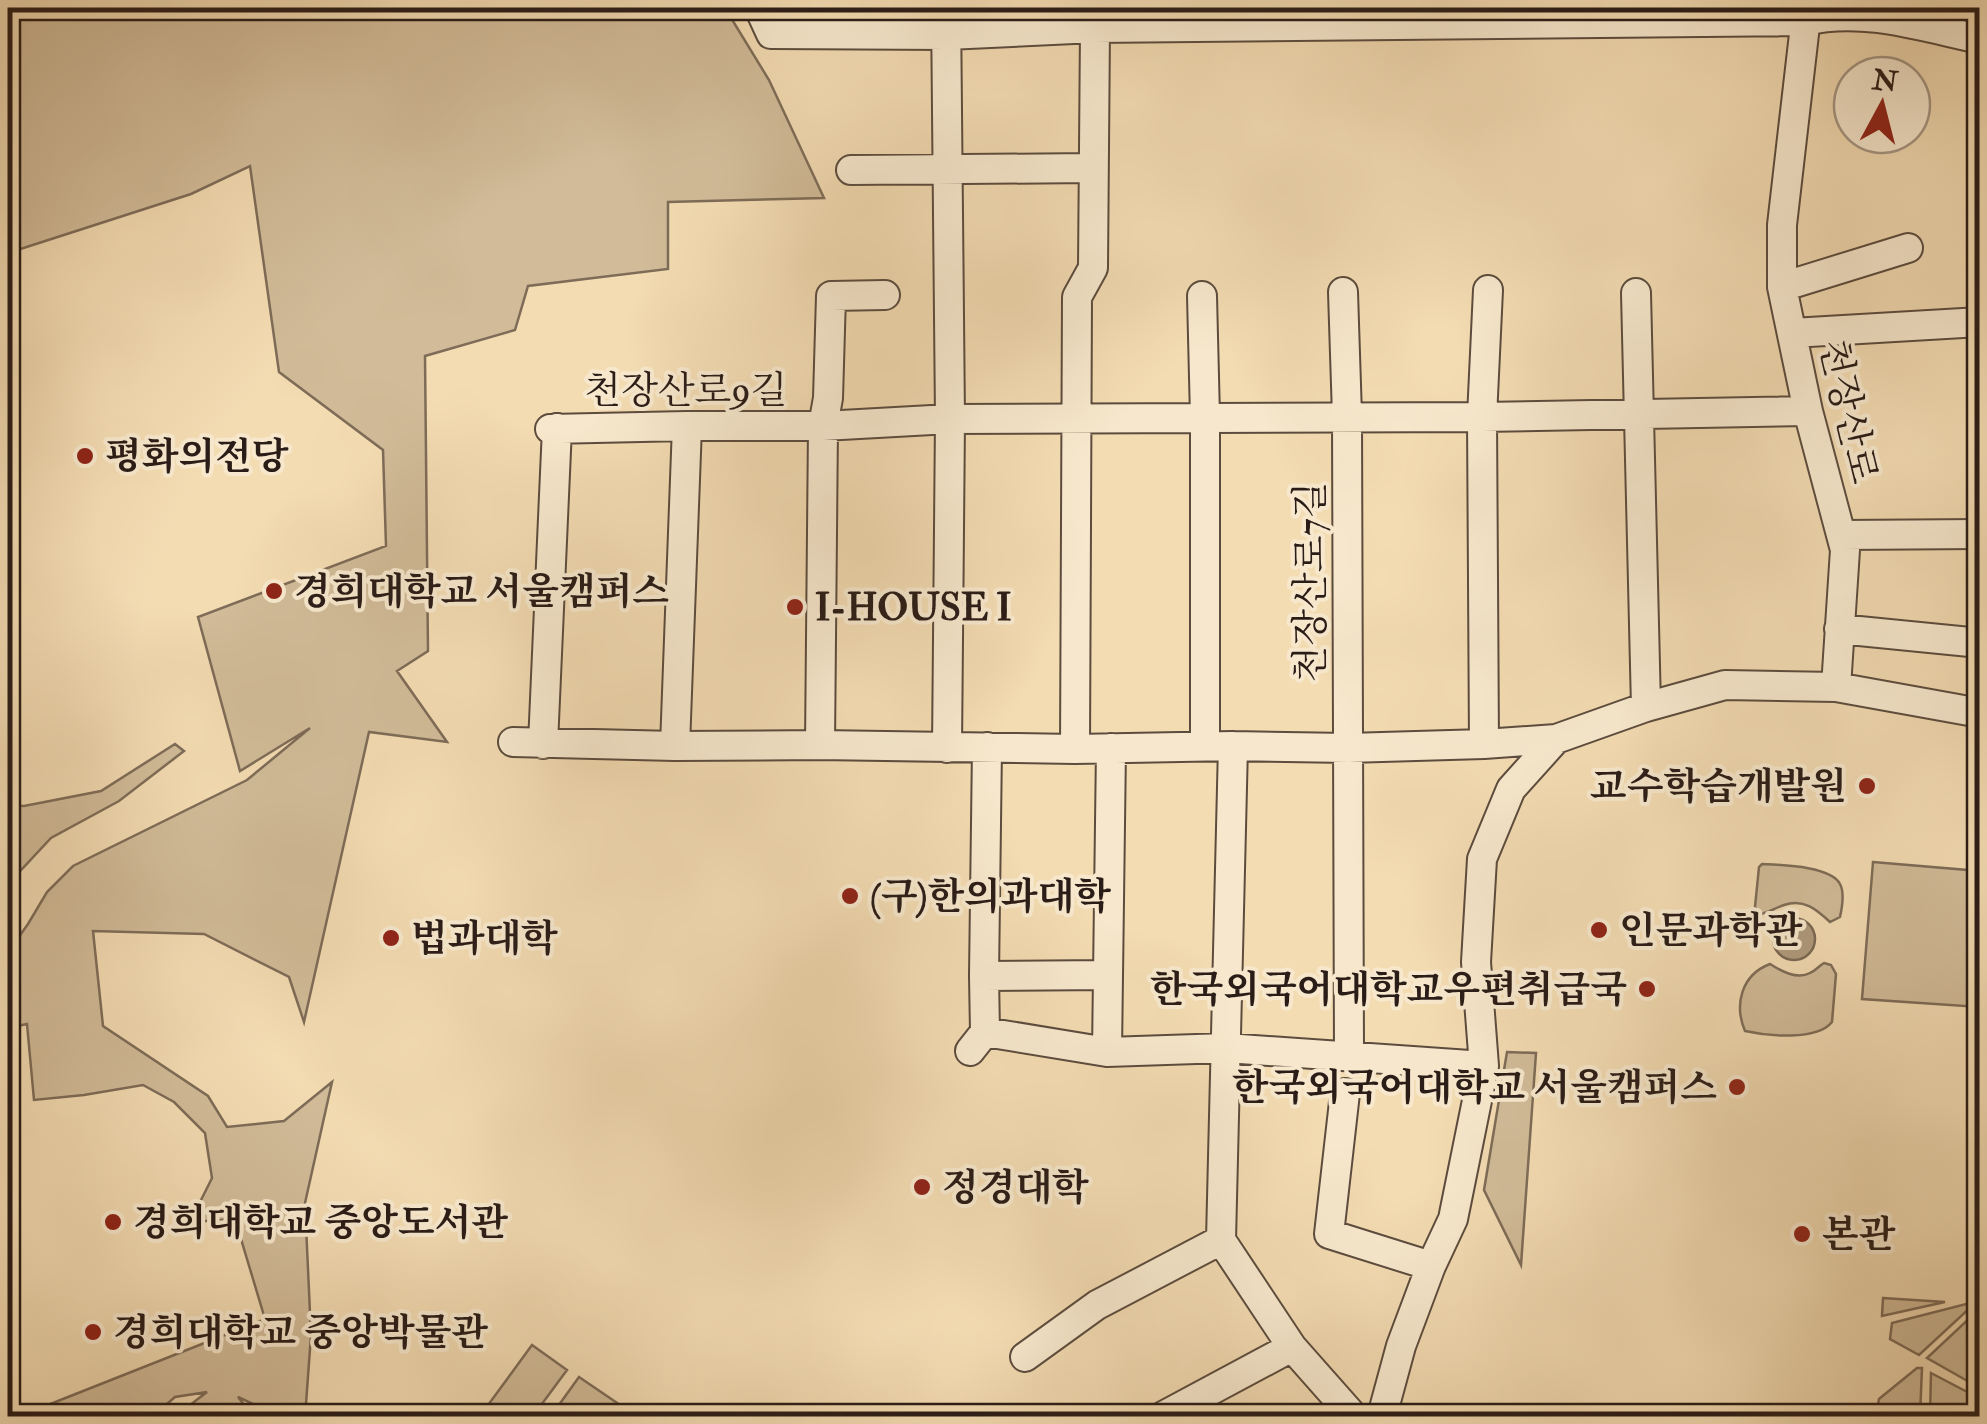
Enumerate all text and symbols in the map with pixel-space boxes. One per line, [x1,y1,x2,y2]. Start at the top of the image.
north arrow [1832,55,1932,155]
text: N [1869,63,1900,101]
street label: 천장산로 [1808,334,1888,488]
street label: 천장산로9길 [584,367,788,415]
place label: 평화의전당 [105,433,289,481]
marker: 평화의전당 [74,445,96,467]
street label: 천장산로7길 [1287,482,1335,682]
place label: 경희대학교 서울캠퍼스 [294,568,669,616]
marker: 경희대학교 서울캠퍼스 [263,580,285,602]
place label: I-HOUSE I [815,584,1012,632]
marker: I-HOUSE I [784,596,806,618]
place label: 교수학습개발원 [1590,763,1847,811]
marker: 교수학습개발원 [1856,775,1878,797]
place label: (구)한의과대학 [870,873,1111,921]
marker: (구)한의과대학 [839,885,861,907]
place label: 인문과학관 [1619,907,1803,955]
place label: 법과대학 [411,915,558,963]
marker: 인문과학관 [1588,919,1610,941]
marker: 법과대학 [380,927,402,949]
place label: 한국외국어대학교우편취급국 [1150,966,1627,1014]
marker: 한국외국어대학교우편취급국 [1636,978,1658,1000]
place label: 한국외국어대학교 서울캠퍼스 [1232,1064,1717,1112]
marker: 한국외국어대학교 서울캠퍼스 [1726,1076,1748,1098]
place label: 정경대학 [942,1164,1089,1212]
marker: 정경대학 [911,1176,933,1198]
place label: 경희대학교 중앙도서관 [133,1199,508,1247]
marker: 경희대학교 중앙도서관 [102,1211,124,1233]
place label: 본관 [1822,1211,1896,1259]
marker: 본관 [1791,1223,1813,1245]
place label: 경희대학교 중앙박물관 [113,1309,488,1357]
marker: 경희대학교 중앙박물관 [82,1321,104,1343]

